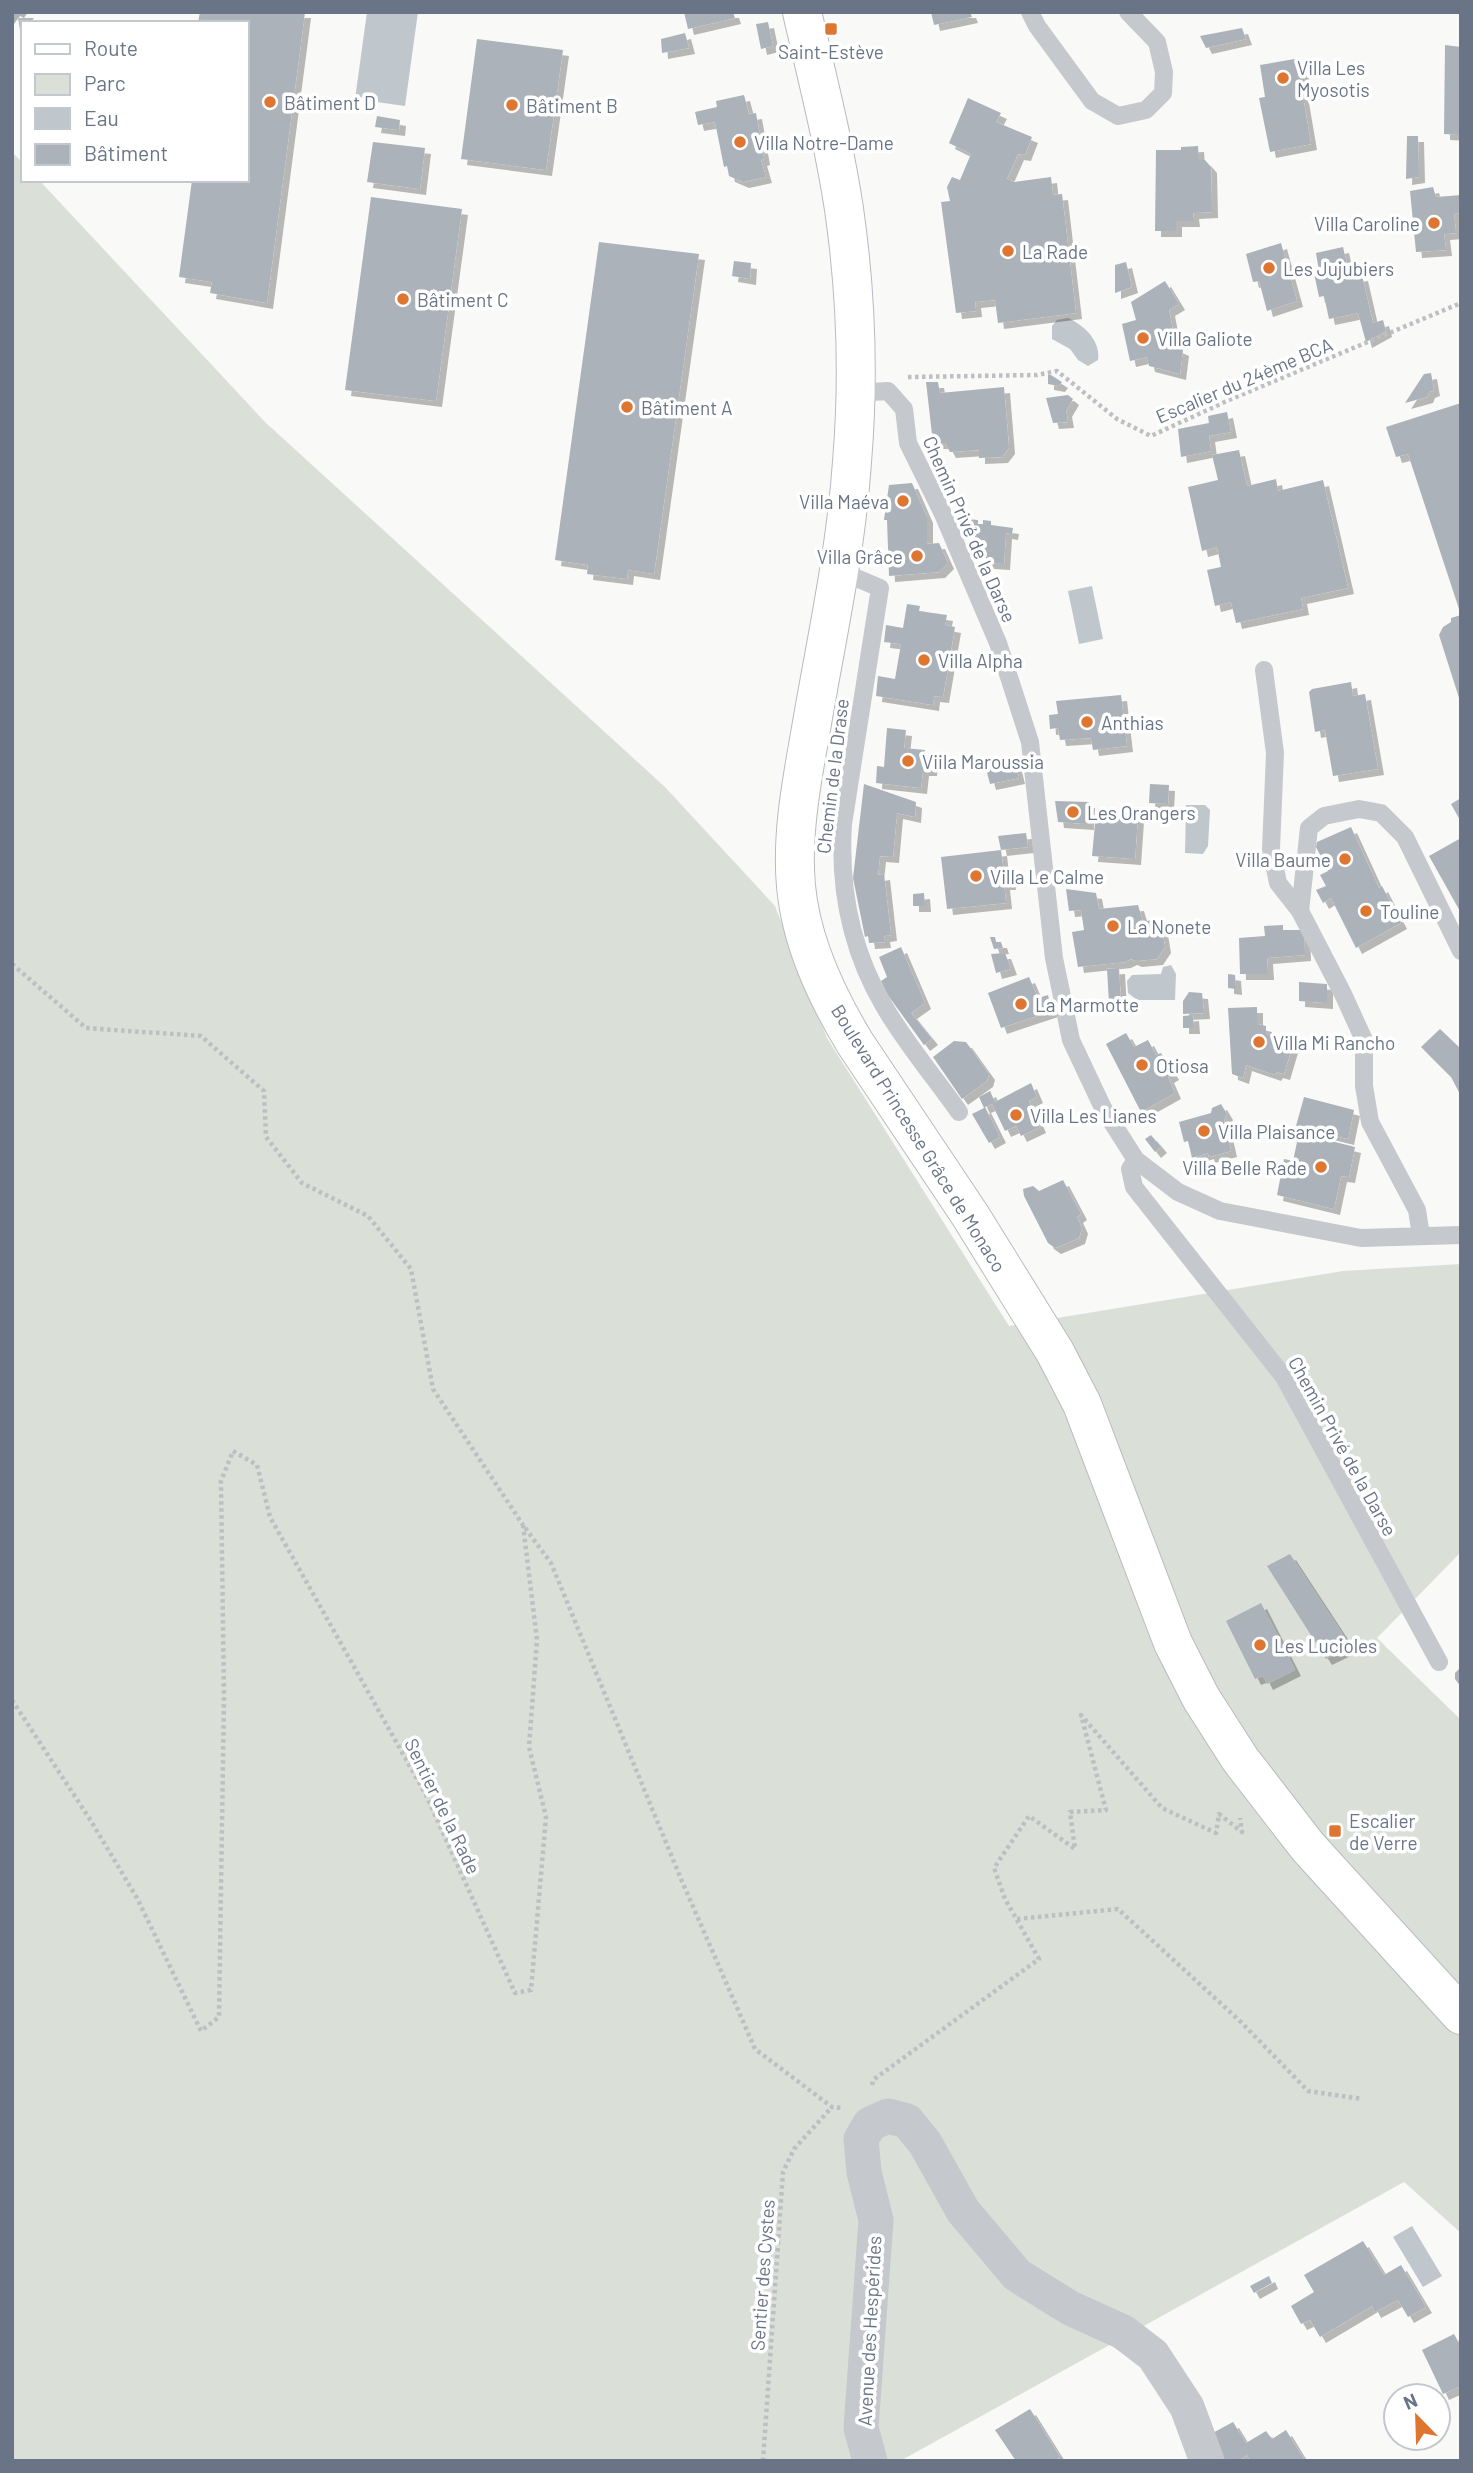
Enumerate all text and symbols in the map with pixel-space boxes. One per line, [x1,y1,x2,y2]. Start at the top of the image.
legend [21,21,248,182]
marker: Saint-Estève [823,21,839,37]
text: Route [84,35,138,60]
place label: Saint-Estève [778,40,884,63]
place label: Villa Les Myosotis [1297,56,1370,101]
text: Parc [84,70,126,95]
marker: Villa Les Myosotis [1275,70,1291,86]
place label: Bâtiment D [284,91,376,114]
marker: Bâtiment D [262,94,278,110]
place label: Bâtiment B [526,94,618,117]
marker: Bâtiment B [504,97,520,113]
text: Eau [84,105,119,130]
place label: Villa Notre-Dame [754,131,894,154]
marker: Villa Notre-Dame [732,134,748,150]
text: Bâtiment [84,140,168,165]
place label: Villa Caroline [1314,212,1420,235]
marker: Villa Caroline [1426,215,1442,231]
place label: La Rade [1022,240,1088,263]
marker: La Rade [1000,243,1016,259]
place label: Les Jujubiers [1283,257,1394,280]
marker: Les Jujubiers [1261,260,1277,276]
place label: Bâtiment C [417,288,508,311]
marker: Bâtiment C [395,291,411,307]
place label: Villa Galiote [1157,327,1253,350]
marker: Villa Galiote [1135,330,1151,346]
street label: Escalier du 24ème BCA [1152,332,1336,428]
place label: Bâtiment A [641,396,732,419]
marker: Bâtiment A [619,399,635,415]
street label: Chemin Privé de la Darse [918,432,1022,626]
place label: Villa Maéva [799,490,889,513]
marker: Villa Maéva [895,493,911,509]
place label: Villa Grâce [817,545,903,568]
marker: Villa Grâce [909,548,925,564]
place label: Villa Alpha [938,649,1023,672]
marker: Villa Alpha [916,652,932,668]
street label: Chemin de la Drase [811,697,853,855]
place label: Anthias [1101,711,1164,734]
marker: Anthias [1079,714,1095,730]
place label: Viila Maroussia [922,750,1044,773]
marker: Viila Maroussia [900,753,916,769]
place label: Les Orangers [1087,801,1196,824]
marker: Les Orangers [1065,804,1081,820]
place label: Villa Baume [1235,848,1331,871]
marker: Villa Baume [1337,851,1353,867]
place label: Villa Le Calme [990,865,1104,888]
marker: Villa Le Calme [968,868,984,884]
place label: Touline [1380,900,1439,923]
marker: Touline [1358,903,1374,919]
place label: La Nonete [1127,915,1211,938]
marker: La Nonete [1105,918,1121,934]
place label: La Marmotte [1035,993,1139,1016]
marker: La Marmotte [1013,996,1029,1012]
street label: Boulevard Princesse Grâce de Monaco [827,1000,1011,1276]
place label: Villa Mi Rancho [1273,1031,1395,1054]
marker: Villa Mi Rancho [1251,1034,1267,1050]
place label: Otiosa [1156,1054,1209,1077]
marker: Otiosa [1134,1057,1150,1073]
place label: Villa Les Lianes [1030,1104,1157,1127]
marker: Villa Les Lianes [1008,1107,1024,1123]
place label: Villa Plaisance [1218,1120,1335,1143]
marker: Villa Plaisance [1196,1123,1212,1139]
place label: Villa Belle Rade [1182,1156,1307,1179]
marker: Villa Belle Rade [1313,1159,1329,1175]
street label: Chemin Privé de la Darse [1284,1352,1402,1540]
place label: Les Lucioles [1274,1634,1377,1657]
marker: Les Lucioles [1252,1637,1268,1653]
street label: Sentier de la Rade [400,1734,486,1878]
place label: Escalier de Verre [1349,1809,1418,1854]
marker: Escalier de Verre [1327,1823,1343,1839]
street label: Sentier des Cystes [745,2198,779,2352]
street label: Avenue des Hespérides [853,2235,885,2427]
north arrow [1382,2382,1452,2452]
text: N [1400,2388,1420,2414]

